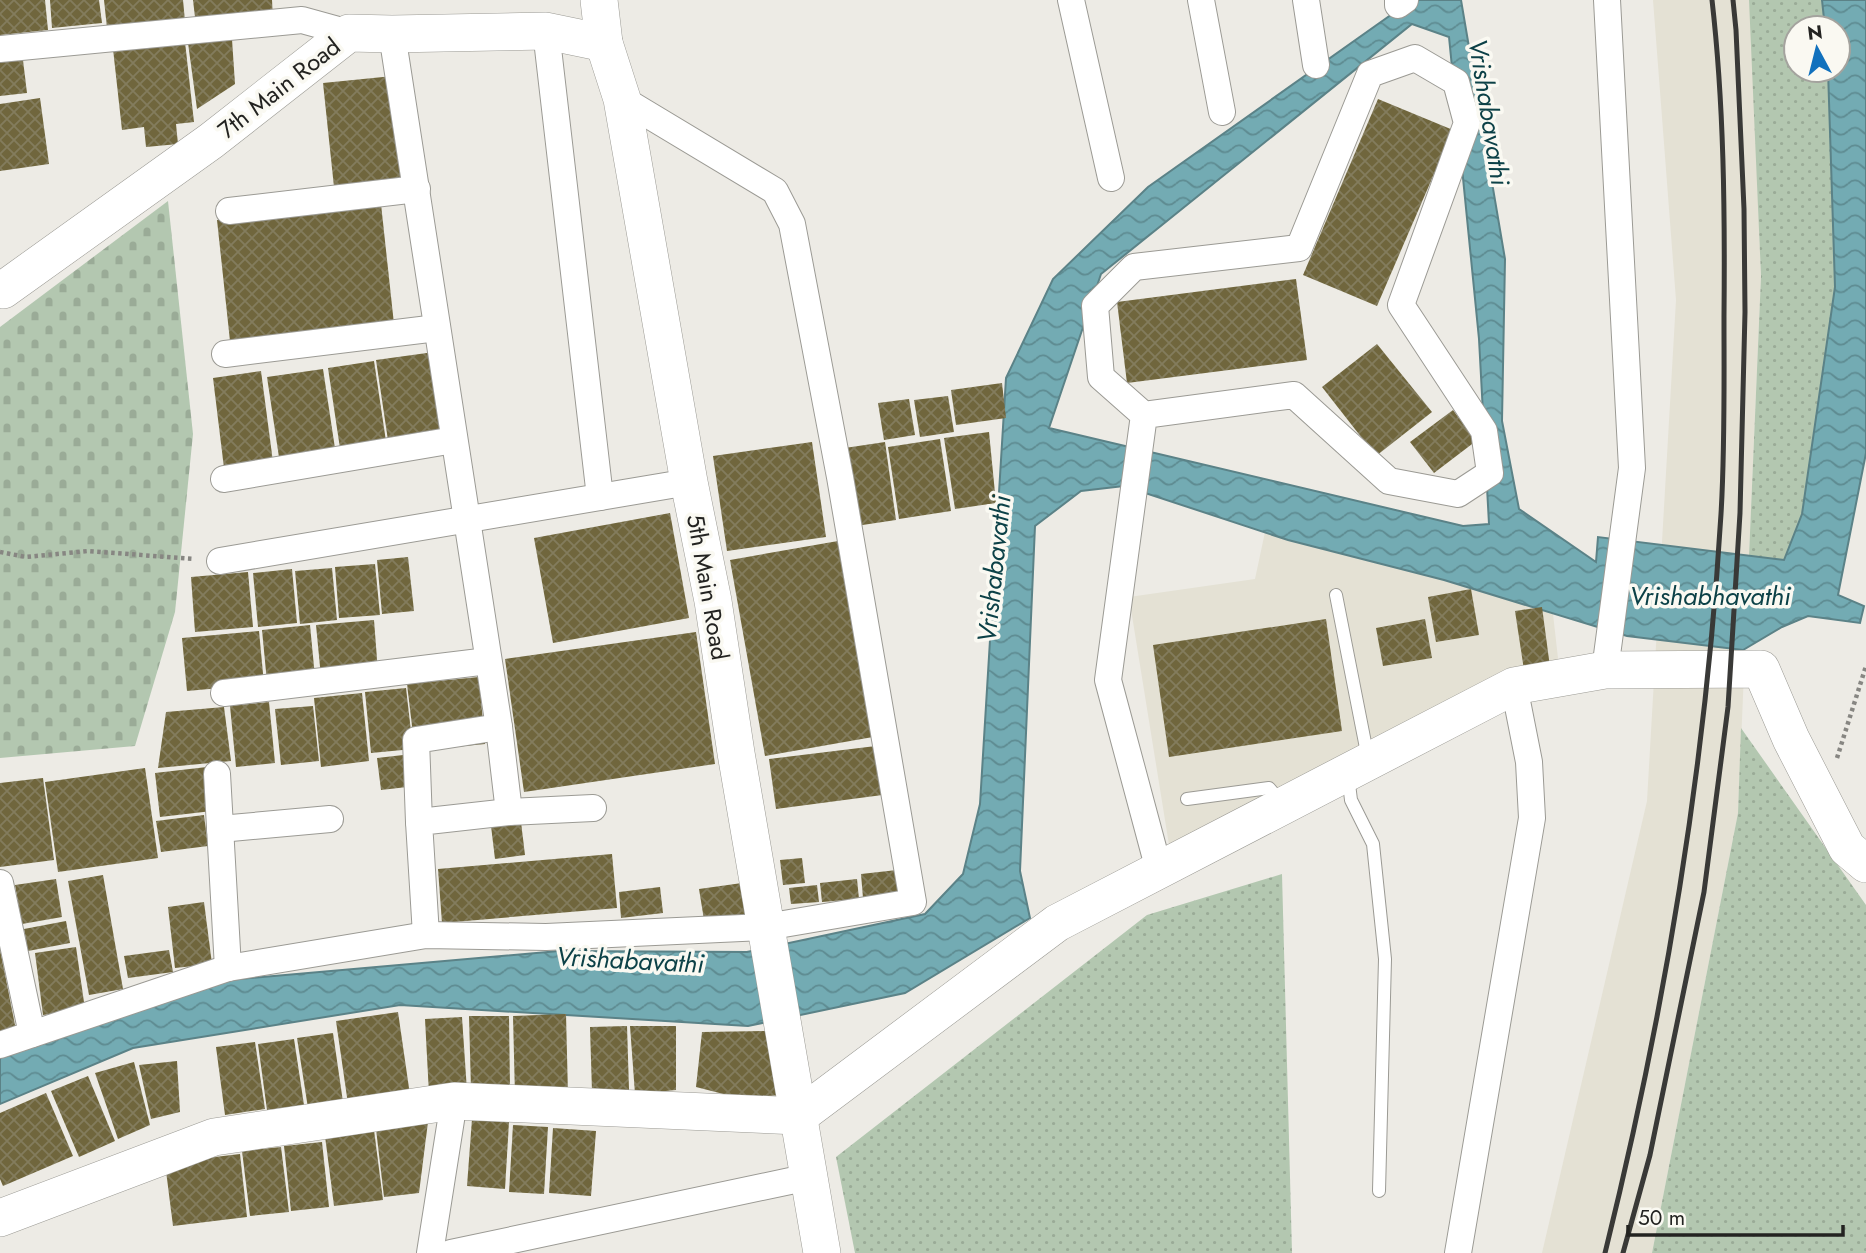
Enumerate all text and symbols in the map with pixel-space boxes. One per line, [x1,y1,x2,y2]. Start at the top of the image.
north arrow [1782,14,1852,84]
text: N [1806,18,1824,47]
street label: 7th Main Road [210,29,348,147]
water label: Vrishabavathi [1459,36,1519,188]
water label: Vrishabavathi [967,493,1021,644]
street label: 5th Main Road [678,511,738,663]
water label: Vrishabhavathi [1630,577,1791,615]
water label: Vrishabavathi [555,937,705,983]
scale bar [1628,1194,1843,1238]
text: 50 m [1638,1203,1685,1233]

